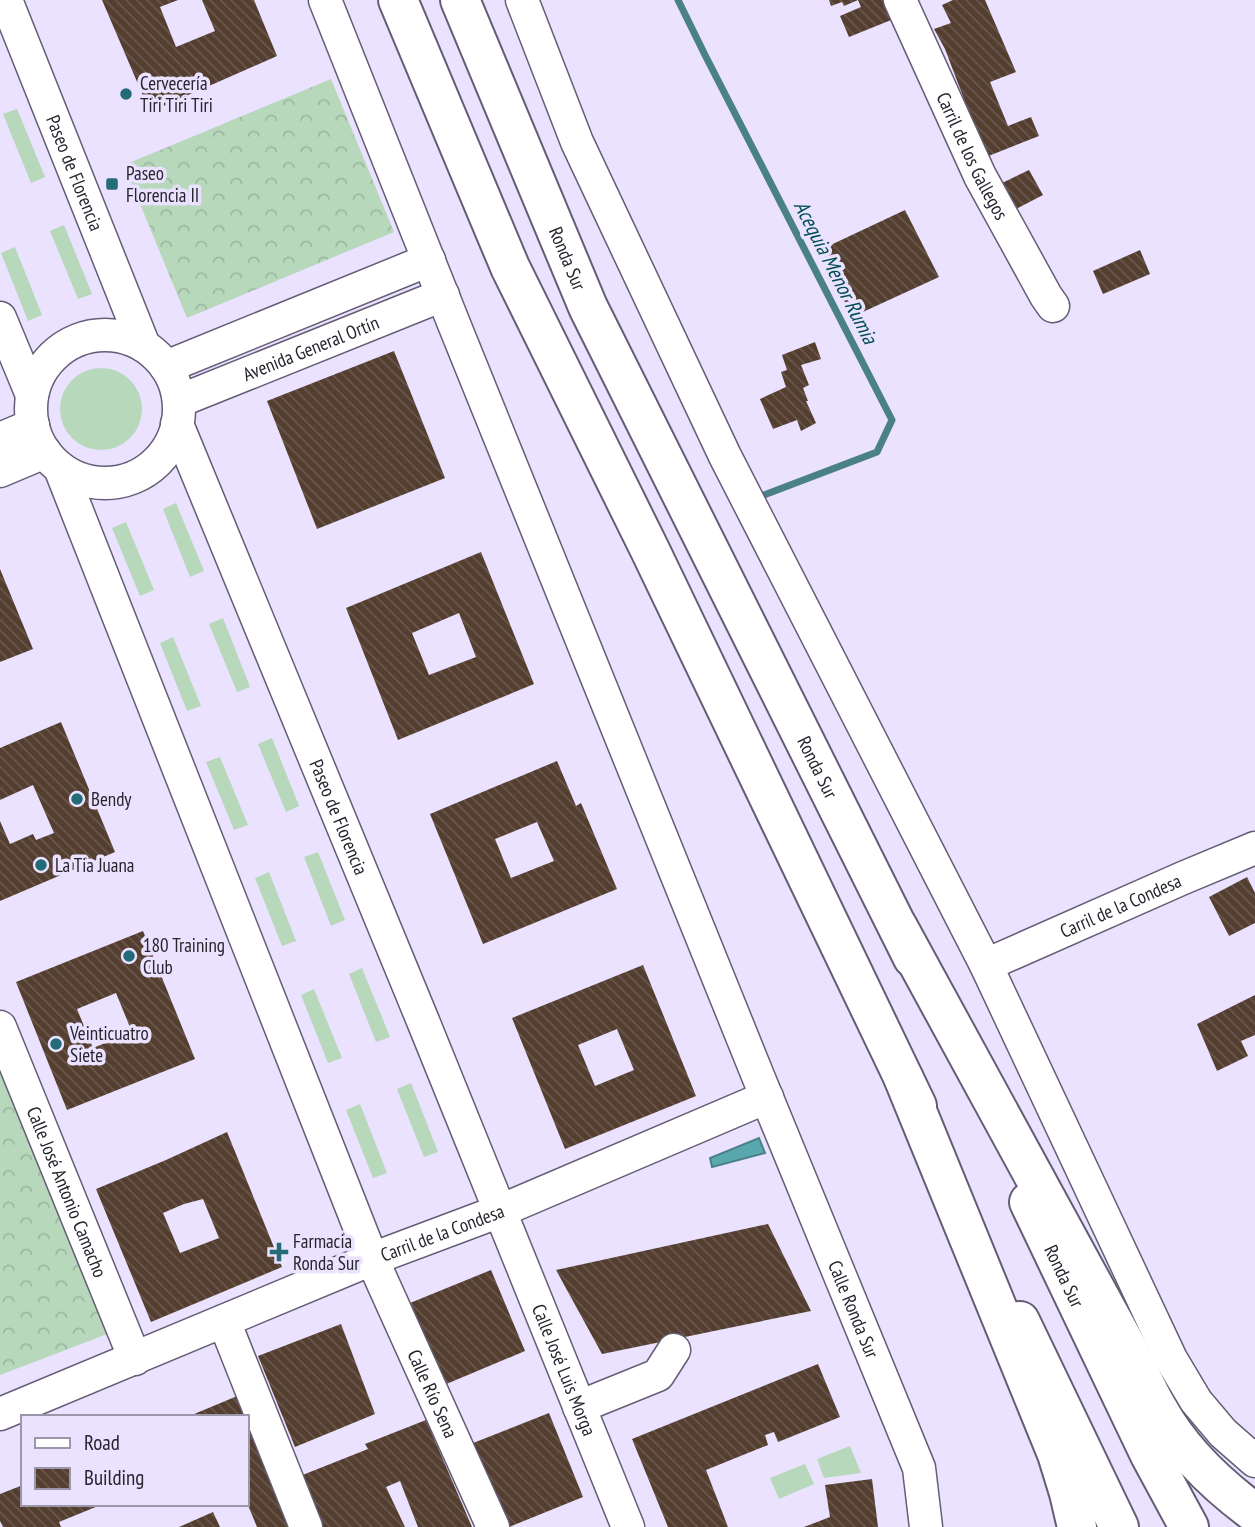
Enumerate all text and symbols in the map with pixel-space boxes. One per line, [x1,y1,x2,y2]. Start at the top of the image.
place label: Cervecería Tiri Tiri Tiri [140,71,213,117]
marker: Cervecería Tiri Tiri Tiri [118,86,134,102]
street label: Carril de los Gallegos [932,88,1014,224]
street label: Paseo de Florencia [41,111,109,234]
place label: Paseo Florencia II [126,161,199,207]
marker: Paseo Florencia II [104,176,120,192]
water label: Acequia Menor Rumia [788,196,884,350]
street label: Ronda Sur [544,223,592,294]
street label: Avenida General Ortín [239,310,382,386]
street label: Ronda Sur [792,732,844,803]
street label: Paseo de Florencia [304,756,373,878]
place label: Bendy [91,787,132,811]
marker: Bendy [69,791,85,807]
place label: La Tia Juana [55,853,134,877]
marker: La Tia Juana [33,857,49,873]
street label: Carril de la Condesa [1056,868,1185,943]
place label: 180 Training Club [143,933,225,979]
marker: 180 Training Club [121,948,137,964]
place label: Veinticuatro Siete [69,1021,149,1067]
marker: Veinticuatro Siete [48,1036,64,1052]
street label: Calle José Antonio Camacho [22,1103,112,1281]
street label: Carril de la Condesa [377,1199,507,1267]
place label: Farmacia Ronda Sur [293,1229,360,1275]
street label: Ronda Sur [1039,1241,1090,1312]
marker: Farmacia Ronda Sur [271,1244,287,1260]
street label: Calle Ronda Sur [823,1257,885,1362]
street label: Calle José Luis Morga [527,1300,602,1439]
street label: Calle Río Sena [402,1346,463,1442]
legend [21,1415,248,1506]
text: Road [84,1429,120,1456]
text: Building [84,1464,144,1491]

